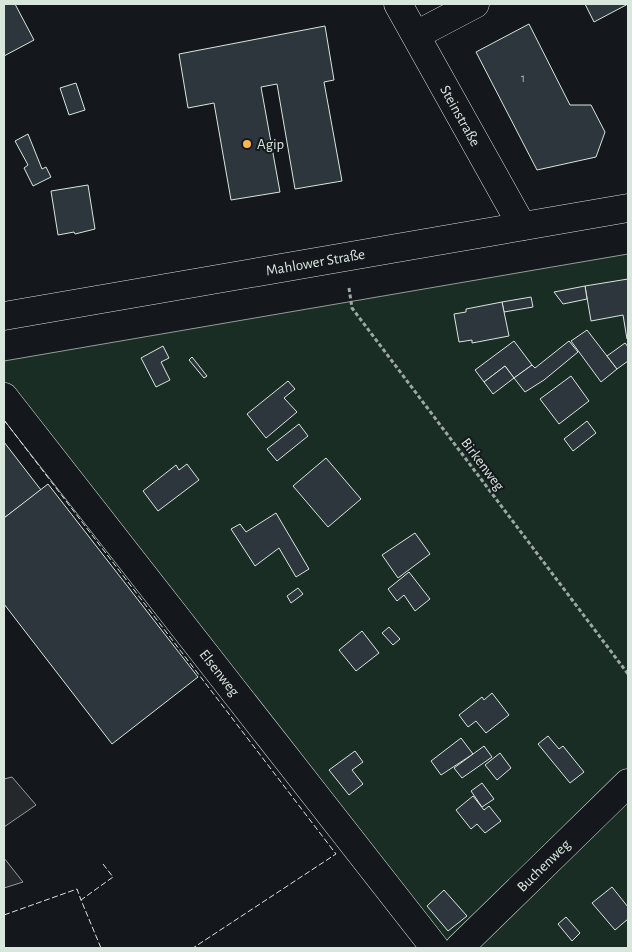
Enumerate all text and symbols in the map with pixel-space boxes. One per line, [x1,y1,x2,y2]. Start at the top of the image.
house number: 1 [521,72,525,84]
street label: Steinstraße [437,83,483,149]
place label: Agip [257,137,284,152]
marker: Agip [241,138,253,150]
street label: Mahlower Straße [265,247,366,279]
street label: Birkenweg [458,435,508,494]
street label: Elsenweg [196,647,242,700]
street label: Buchenweg [514,836,574,895]

